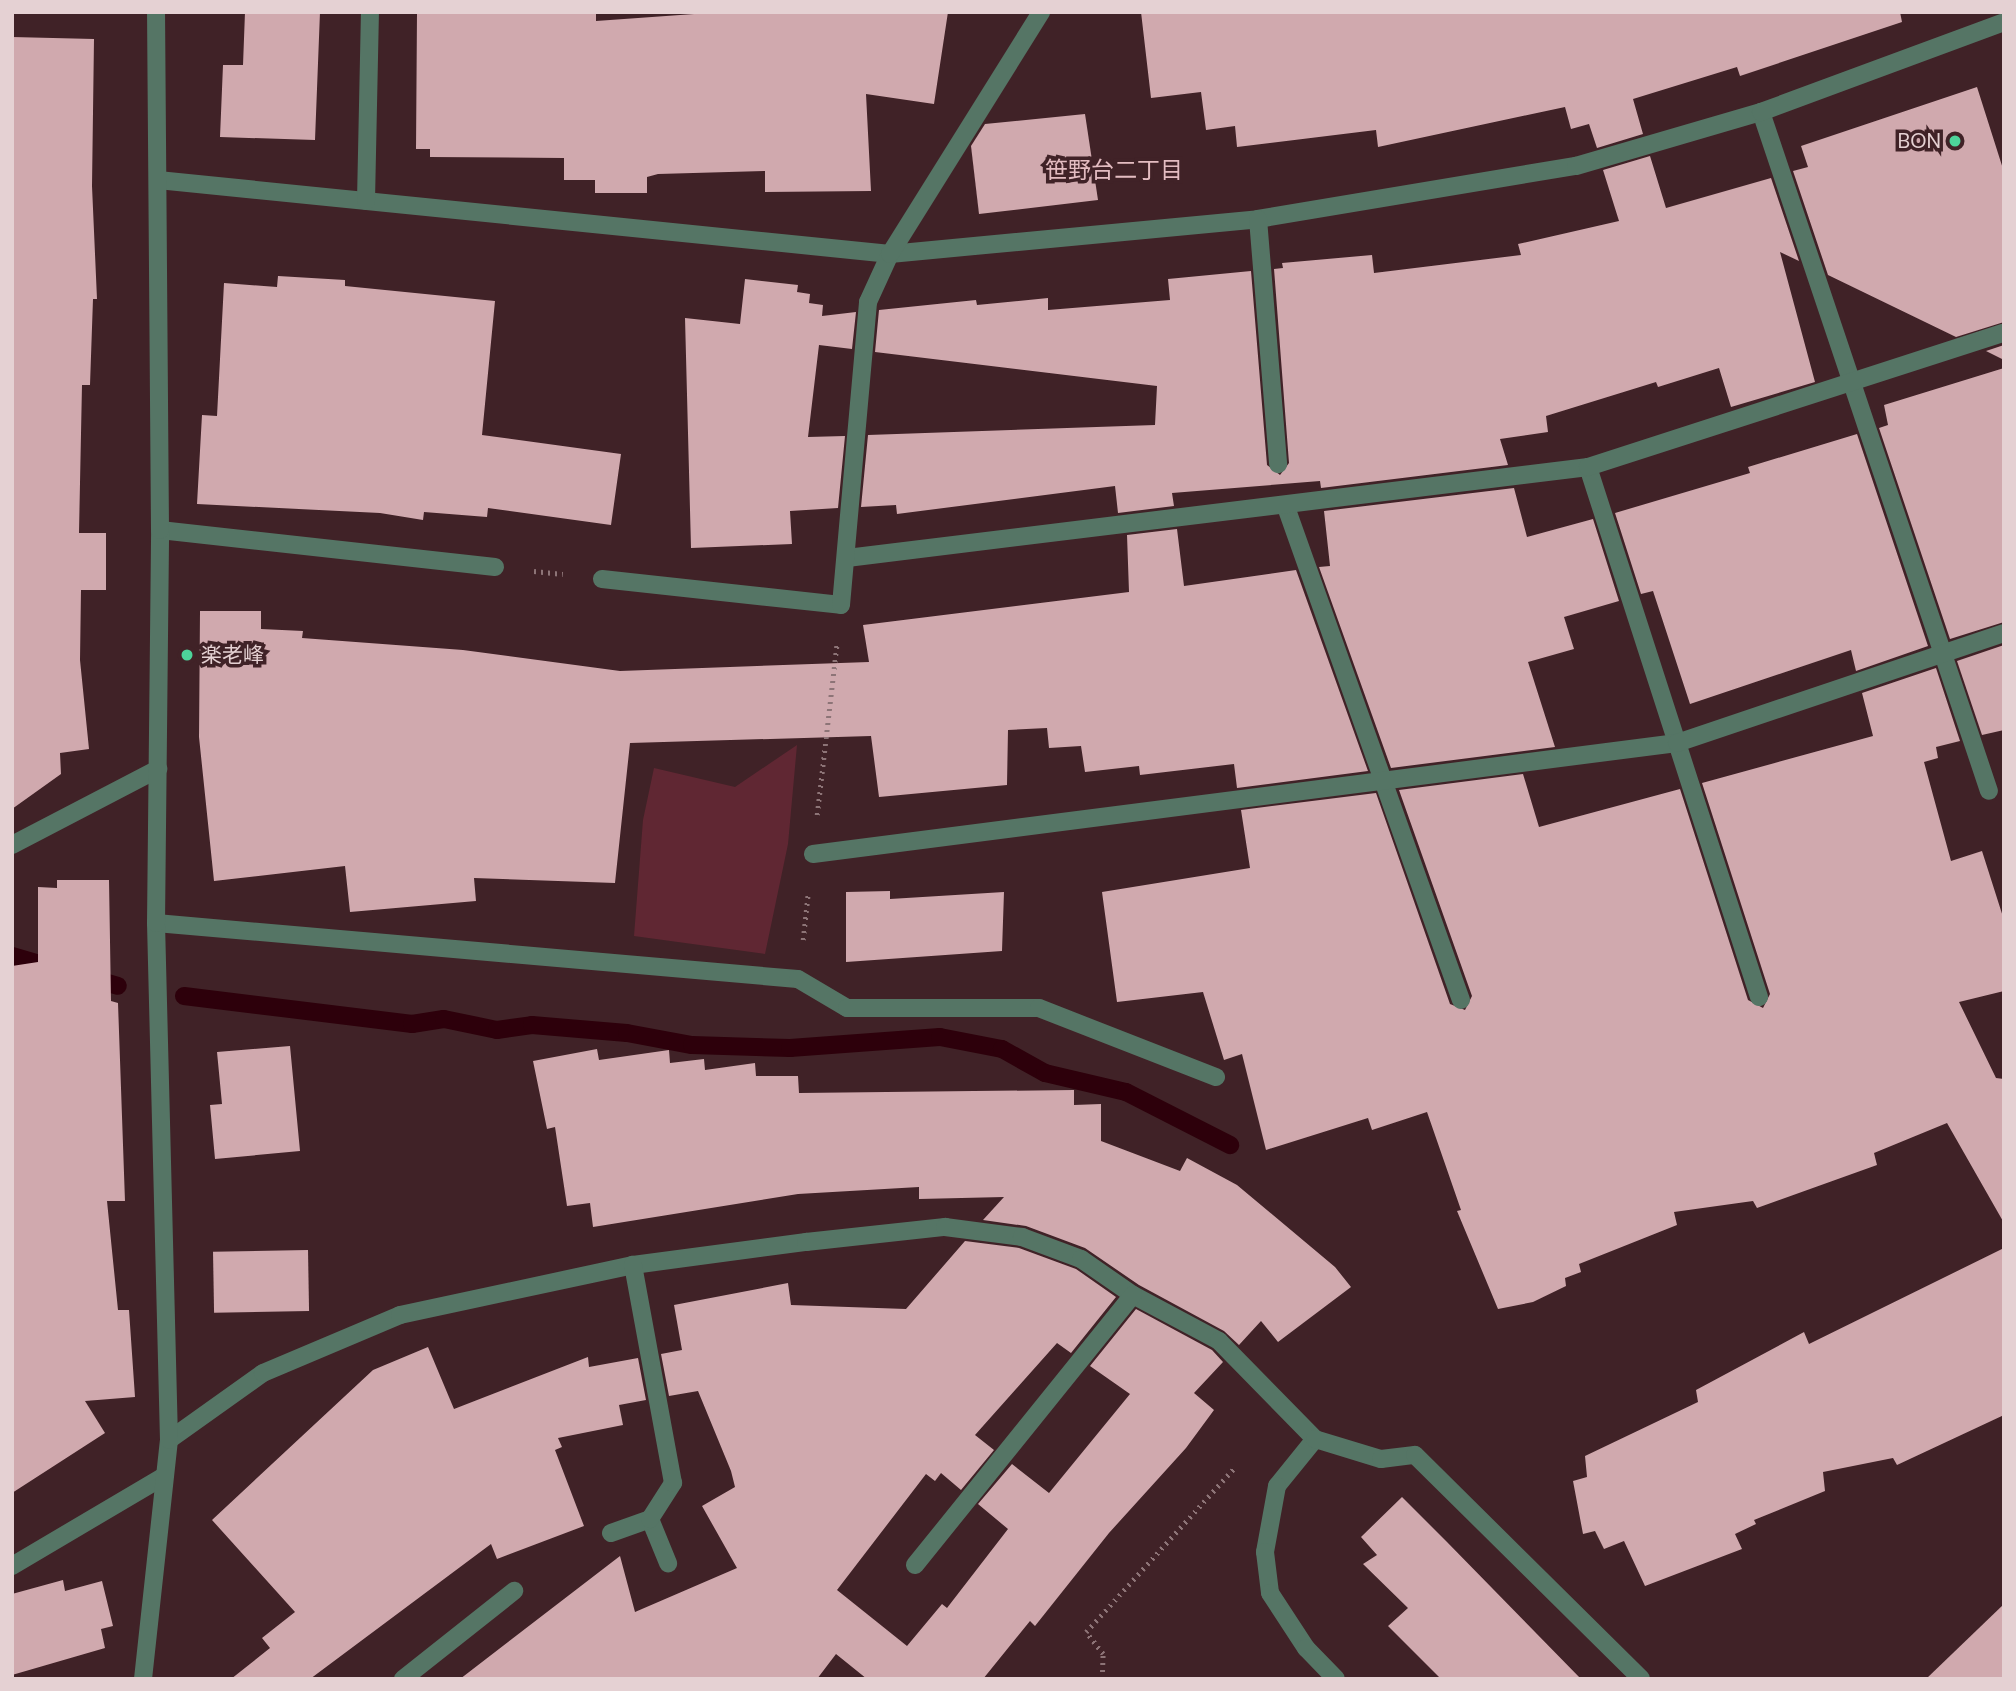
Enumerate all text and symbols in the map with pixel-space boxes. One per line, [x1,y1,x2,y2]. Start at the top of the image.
place label: BON [1898,128,1941,154]
marker: BON [1947,133,1963,149]
district label: 笹野台二丁目 [1045,156,1183,184]
place label: 楽老峰 [201,642,264,668]
marker: 楽老峰 [179,647,195,663]

